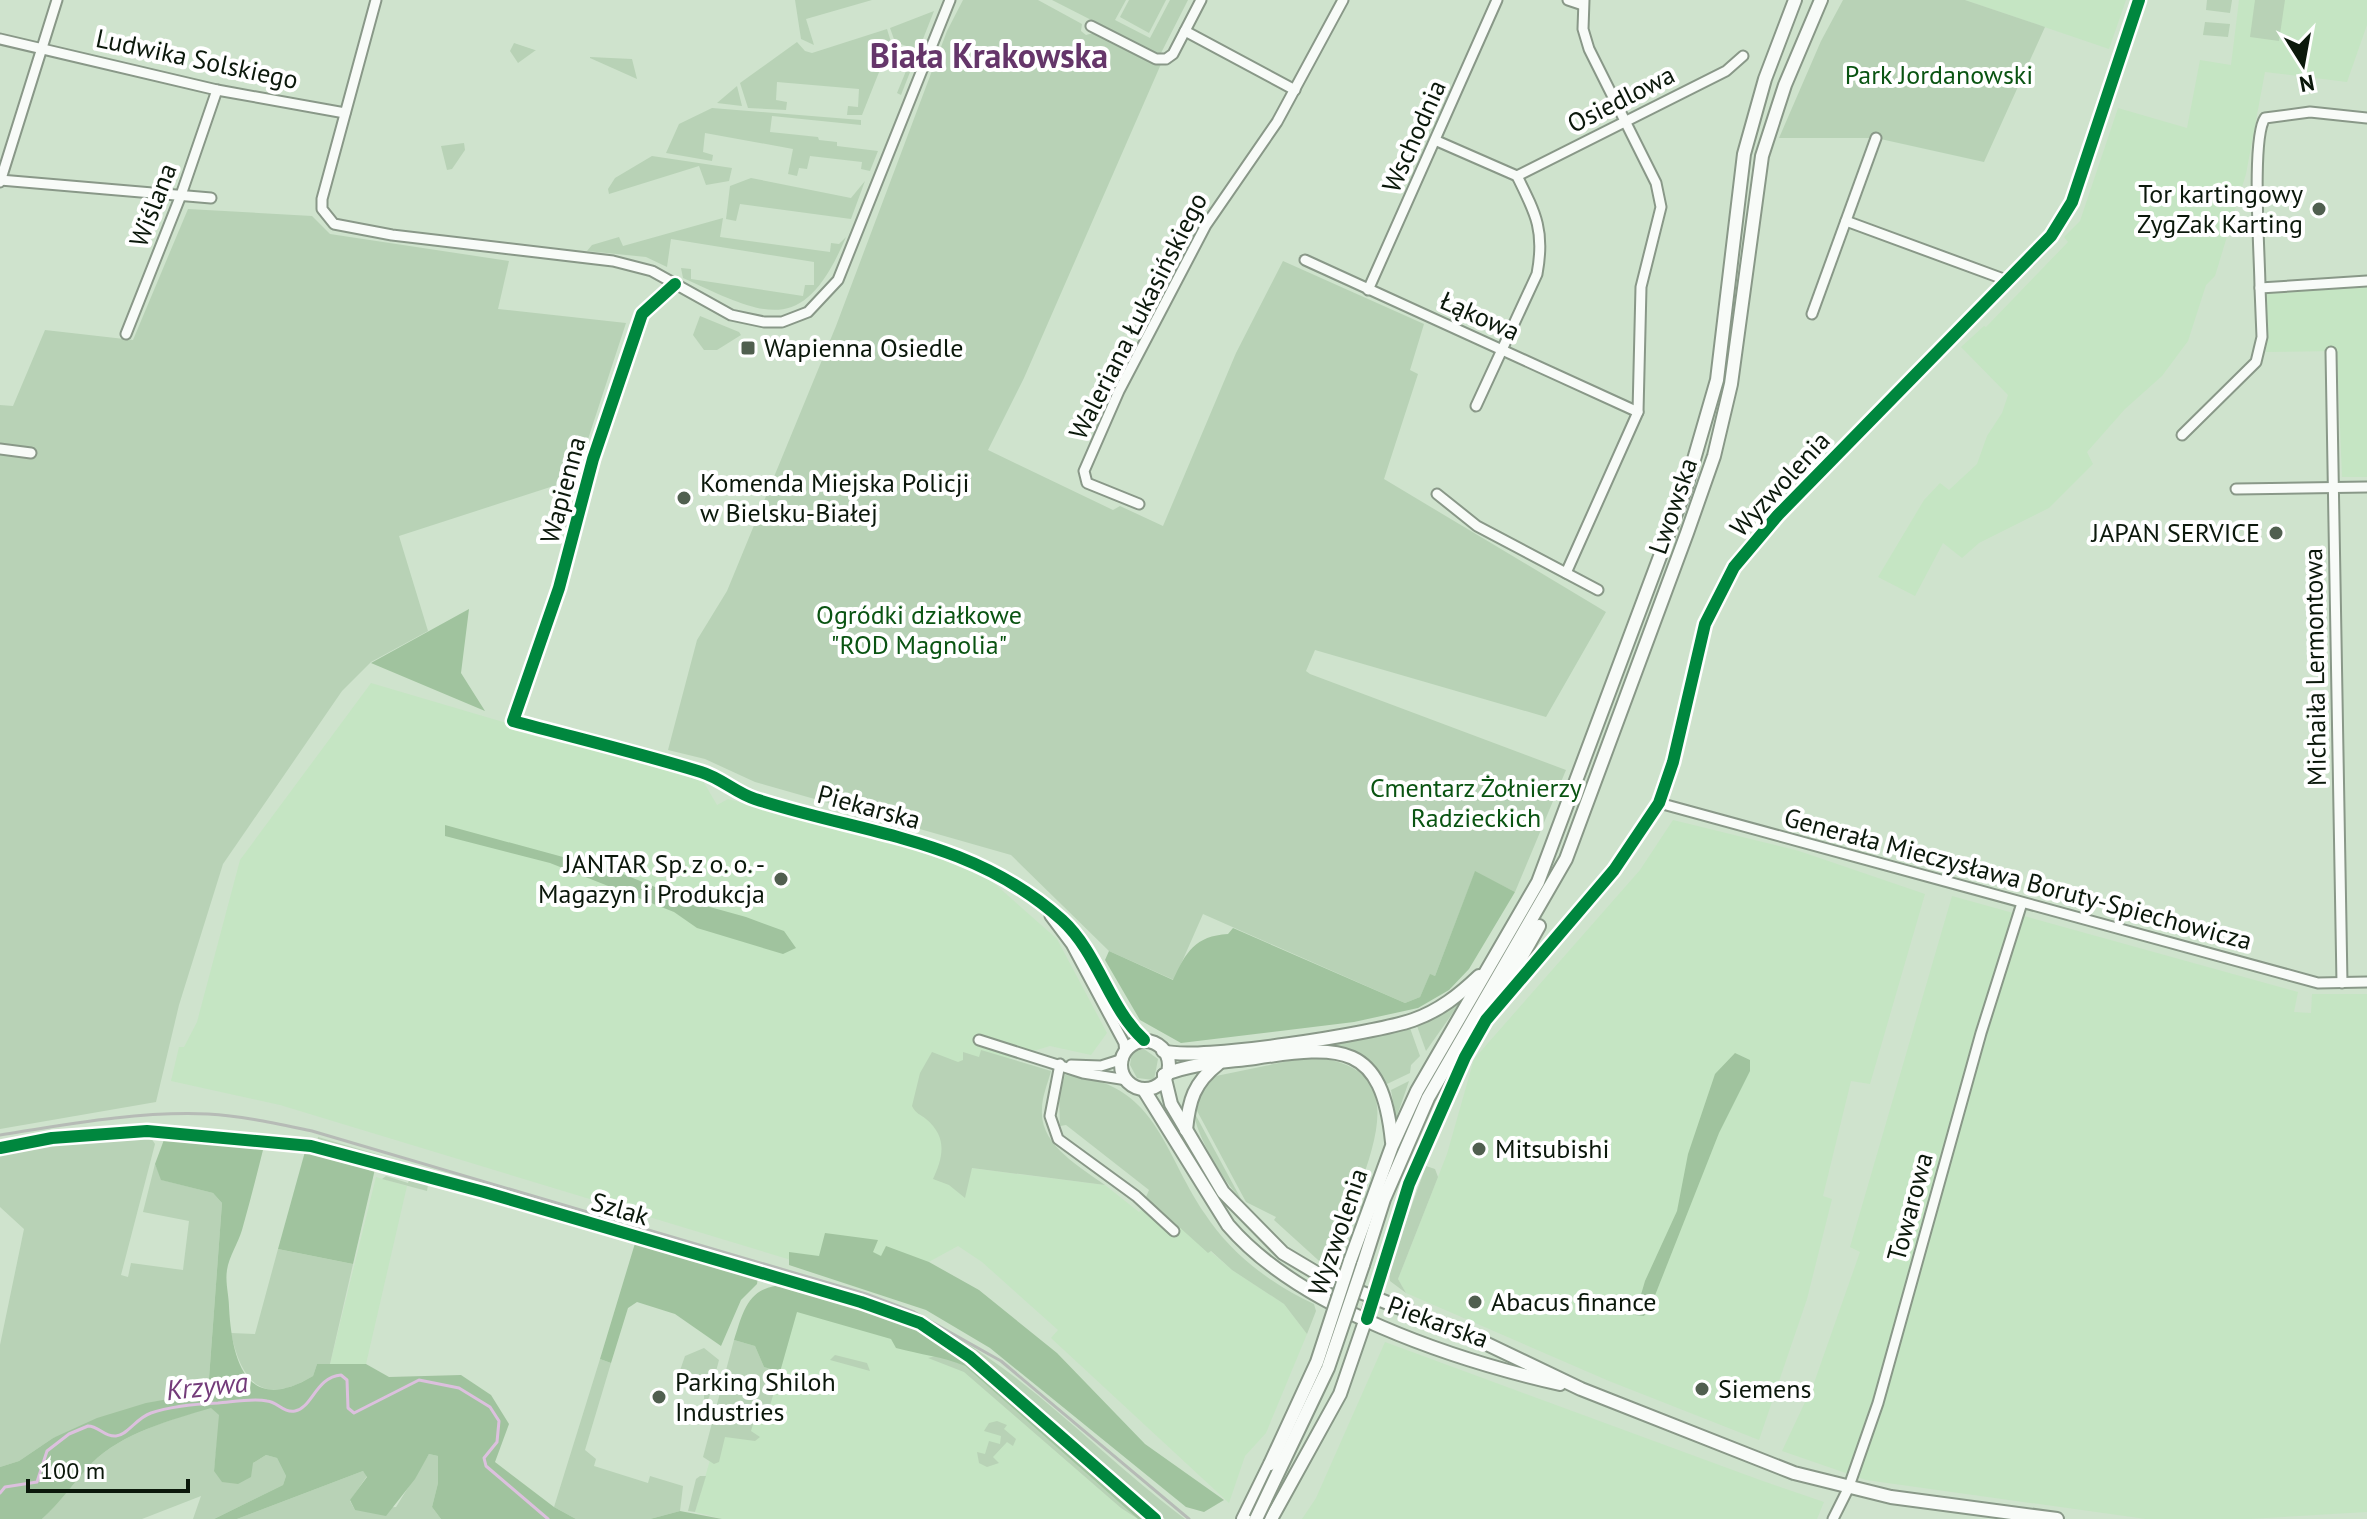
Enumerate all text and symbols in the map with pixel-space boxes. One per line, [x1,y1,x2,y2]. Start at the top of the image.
street label: Ludwika Solskiego [93,21,301,96]
north arrow [2263,24,2343,104]
district label: Biała Krakowska [870,33,1108,77]
street label: Osiedlowa [1562,57,1680,140]
park label: Park Jordanowski [1845,58,2033,91]
text: N [2297,69,2317,99]
street label: Wschodnia [1374,75,1453,197]
street label: Wiślana [122,158,184,251]
place label: Tor kartingowy ZygZak Karting [2137,177,2303,240]
street label: Waleriana Łukasińskiego [1061,187,1214,445]
marker: Tor kartingowy ZygZak Karting [2310,200,2328,218]
street label: Łąkowa [1435,283,1525,348]
place label: Wapienna Osiedle [764,331,964,364]
marker: Wapienna Osiedle [739,339,757,357]
street label: Wyzwolenia [1722,424,1837,543]
street label: Wapienna [532,433,593,547]
street label: Lwowska [1641,453,1704,558]
place label: Komenda Miejska Policji w Bielsku-Białej [700,466,970,529]
marker: Komenda Miejska Policji w Bielsku-Białej [675,489,693,507]
place label: JAPAN SERVICE [2091,516,2260,549]
marker: JAPAN SERVICE [2267,524,2285,542]
street label: Michaiła Lermontowa [2296,548,2333,786]
park label: Ogródki działkowe "ROD Magnolia" [816,598,1022,661]
park label: Cmentarz Żołnierzy Radzieckich [1370,771,1582,834]
street label: Piekarska [814,777,924,836]
street label: Generała Mieczysława Boruty-Spiechowicza [1781,800,2256,957]
place label: JANTAR Sp. z o. o. - Magazyn i Produkcja [538,847,765,910]
marker: JANTAR Sp. z o. o. - Magazyn i Produkcja [772,870,790,888]
place label: Mitsubishi [1495,1132,1609,1165]
marker: Mitsubishi [1470,1140,1488,1158]
street label: Towarowa [1879,1149,1940,1265]
street label: Wyzwolenia [1300,1164,1375,1300]
street label: Szlak [588,1185,653,1233]
place label: Abacus finance [1491,1285,1657,1318]
street label: Piekarska [1383,1288,1493,1355]
marker: Abacus finance [1466,1293,1484,1311]
water label: Krzywa [164,1363,250,1408]
place label: Parking Shiloh Industries [675,1365,836,1428]
place label: Siemens [1718,1372,1811,1405]
marker: Siemens [1693,1380,1711,1398]
marker: Parking Shiloh Industries [650,1388,668,1406]
scale bar [28,1443,188,1493]
text: 100 m [40,1455,105,1486]

